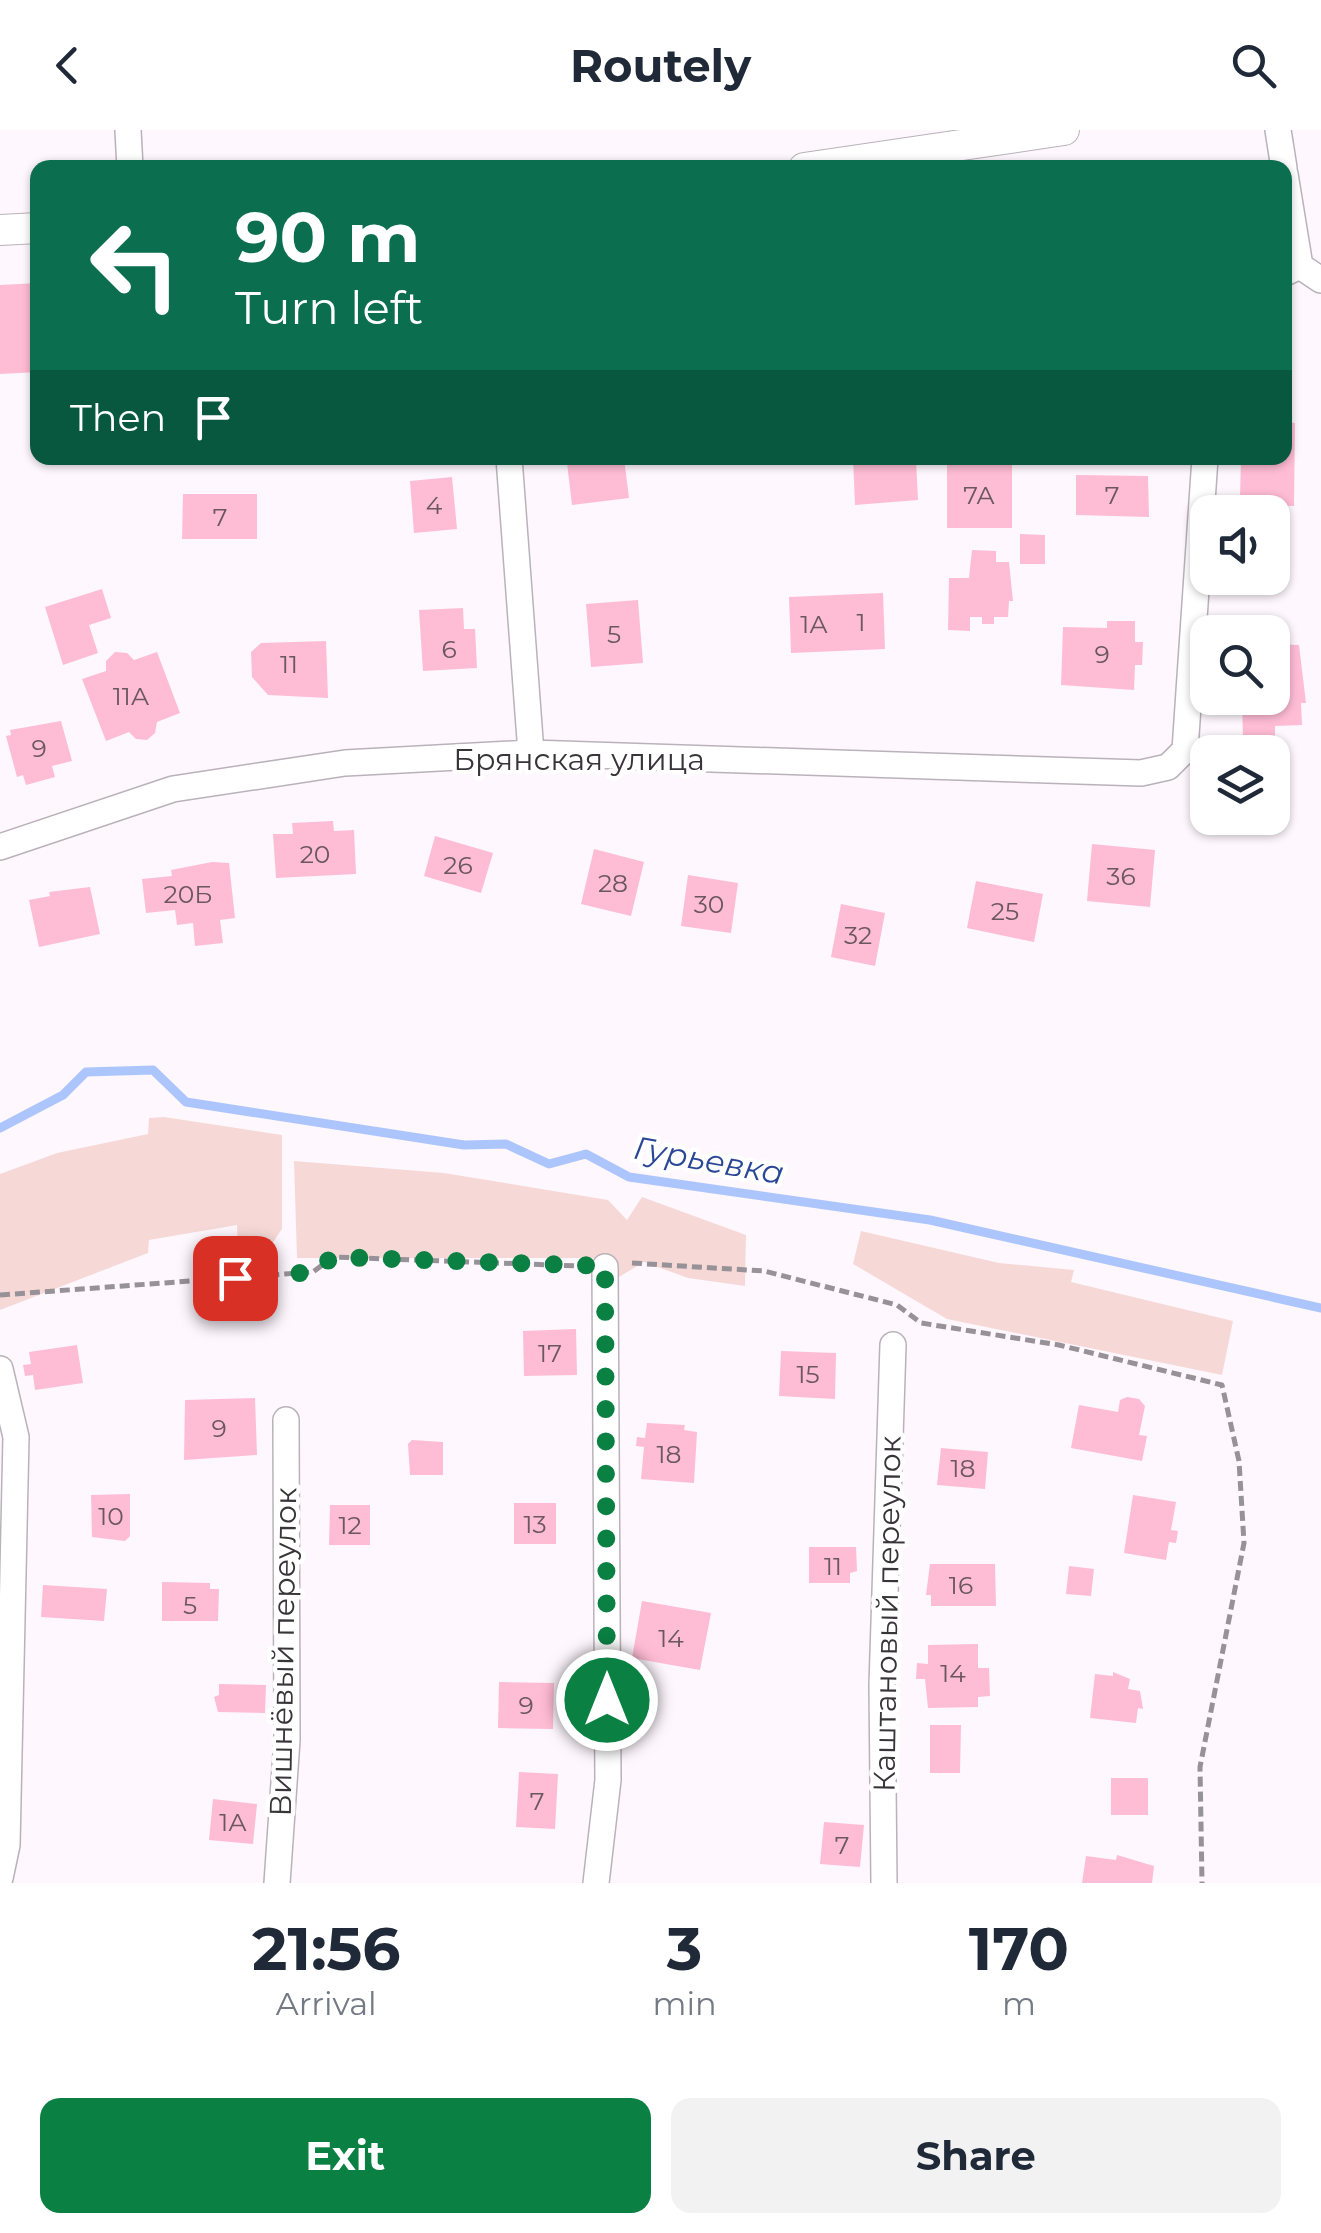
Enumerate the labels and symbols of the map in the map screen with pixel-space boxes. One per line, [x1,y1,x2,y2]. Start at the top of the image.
house number: 7А [963,480,995,510]
house number: 7 [1105,480,1119,510]
house number: 4 [426,490,443,520]
house number: 7 [213,502,227,532]
house number: 1 [856,607,866,637]
house number: 1А [800,609,828,639]
house number: 5 [607,619,621,649]
house number: 6 [441,634,457,664]
house number: 9 [1094,639,1110,669]
house number: 11 [280,649,298,679]
house number: 11А [113,681,150,711]
house number: 9 [31,733,47,763]
street label: Брянская улица [453,741,705,778]
house number: 20 [300,839,330,869]
house number: 26 [443,850,473,880]
house number: 36 [1106,861,1136,891]
house number: 28 [598,868,628,898]
house number: 20Б [164,879,212,909]
house number: 30 [694,889,724,919]
house number: 25 [991,896,1019,926]
house number: 32 [844,920,872,950]
water label: Гурьевка [631,1128,787,1192]
pin [193,1236,278,1321]
house number: 17 [538,1338,562,1368]
house number: 15 [796,1359,820,1389]
house number: 9 [211,1413,227,1443]
street label: Каштановый переулок [865,1435,909,1792]
house number: 18 [657,1439,681,1469]
house number: 18 [951,1453,975,1483]
street label: Вишнёвый переулок [262,1487,304,1817]
house number: 10 [98,1501,124,1531]
house number: 13 [523,1509,547,1539]
house number: 12 [338,1510,362,1540]
house number: 11 [824,1551,842,1581]
house number: 16 [949,1570,973,1600]
house number: 5 [183,1590,197,1620]
house number: 14 [658,1623,684,1653]
position arrow [555,1648,659,1752]
house number: 14 [940,1658,966,1688]
house number: 9 [518,1690,534,1720]
house number: 7 [530,1786,544,1816]
house number: 1А [219,1807,247,1837]
house number: 7 [835,1830,849,1860]

